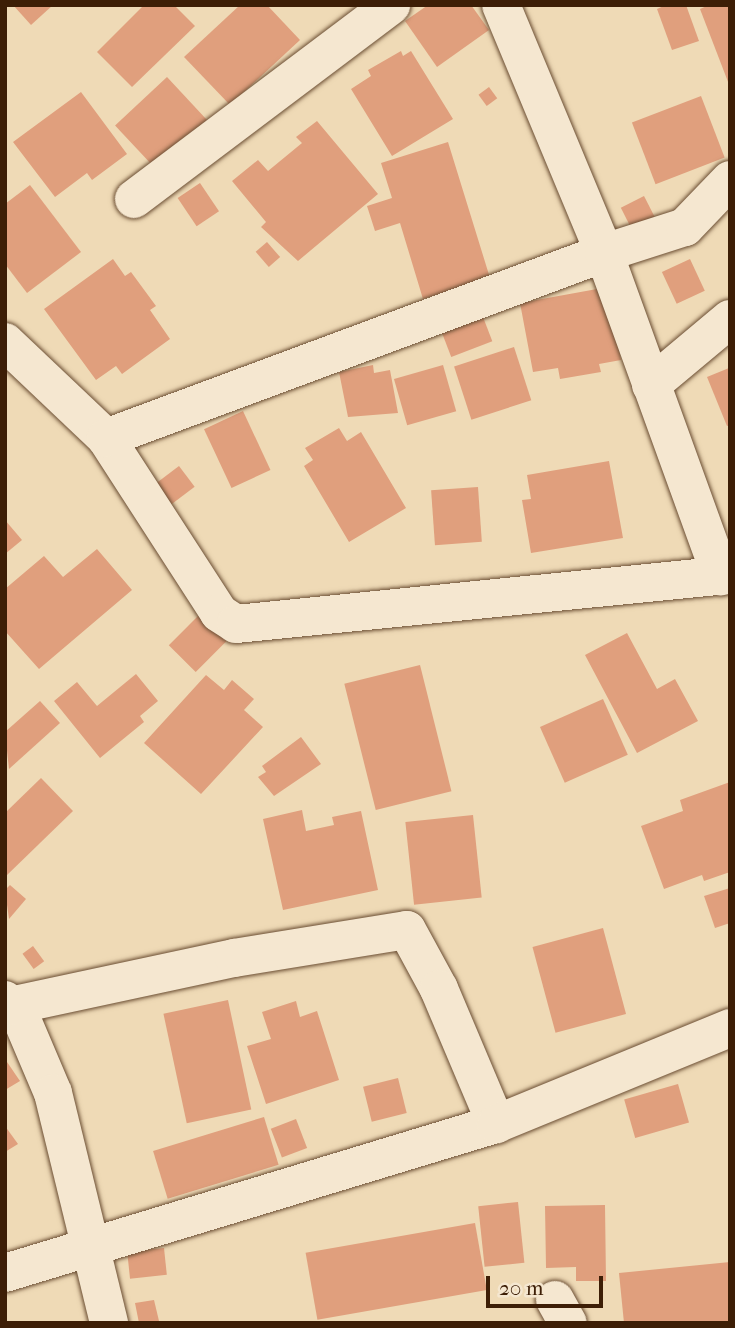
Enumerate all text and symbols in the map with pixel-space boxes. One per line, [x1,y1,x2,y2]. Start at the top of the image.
scale bar [490,1262,607,1306]
text: 20 m [499,1276,543,1300]

